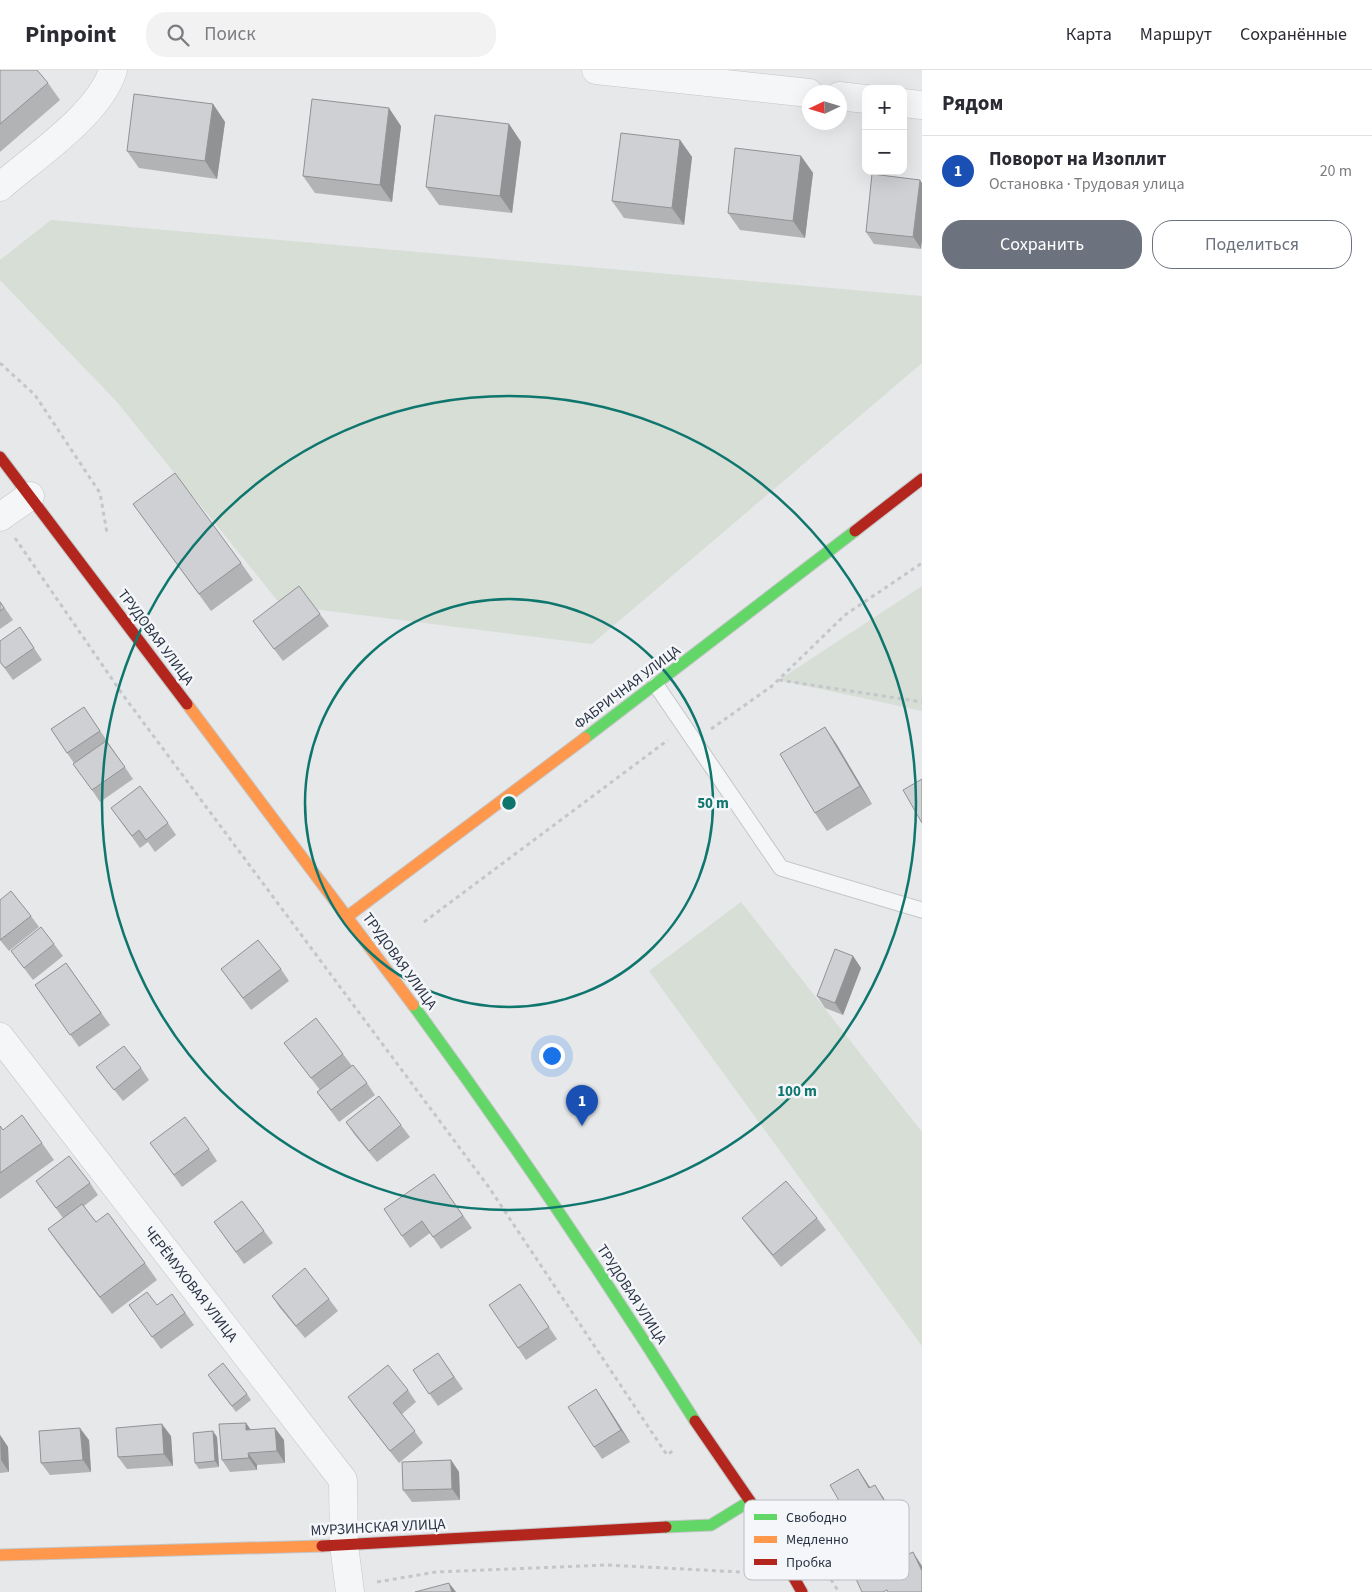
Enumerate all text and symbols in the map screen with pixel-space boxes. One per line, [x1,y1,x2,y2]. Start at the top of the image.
search box [146,12,496,57]
text: Pinpoint [25,17,116,52]
icon: search [164,21,192,49]
text: Поиск [204,21,256,48]
text: Карта [1066,22,1112,47]
text: Маршрут [1140,22,1212,47]
text: Сохранённые [1240,22,1347,47]
north arrow [802,85,847,130]
map controls [862,85,907,175]
button: + [862,85,907,130]
text: Рядом [942,88,1003,118]
button: − [862,130,907,175]
text: Поворот на Изоплит [989,146,1166,173]
text: 1 [954,160,962,182]
text: 20 m [1320,160,1352,182]
text: Остановка · Трудовая улица [989,173,1185,195]
button: Сохранить [942,220,1142,269]
button: Поделиться [1152,220,1352,269]
street label: ТРУДОВАЯ УЛИЦА [113,585,199,690]
street label: ФАБРИЧНАЯ УЛИЦА [570,640,686,734]
text: 50 m [697,793,729,814]
centre of rings [500,794,518,812]
street label: ТРУДОВАЯ УЛИЦА [357,909,442,1015]
your location [539,1043,565,1069]
text: 100 m [777,1081,817,1102]
pin: 1 [566,1085,598,1126]
street label: ЧЕРЁМУХОВАЯ УЛИЦА [139,1222,243,1347]
street label: ТРУДОВАЯ УЛИЦА [591,1240,672,1349]
legend [744,1500,909,1580]
text: Свободно [786,1508,847,1528]
street label: МУРЗИНСКАЯ УЛИЦА [310,1513,447,1542]
text: Медленно [786,1530,849,1550]
text: Пробка [786,1553,832,1573]

